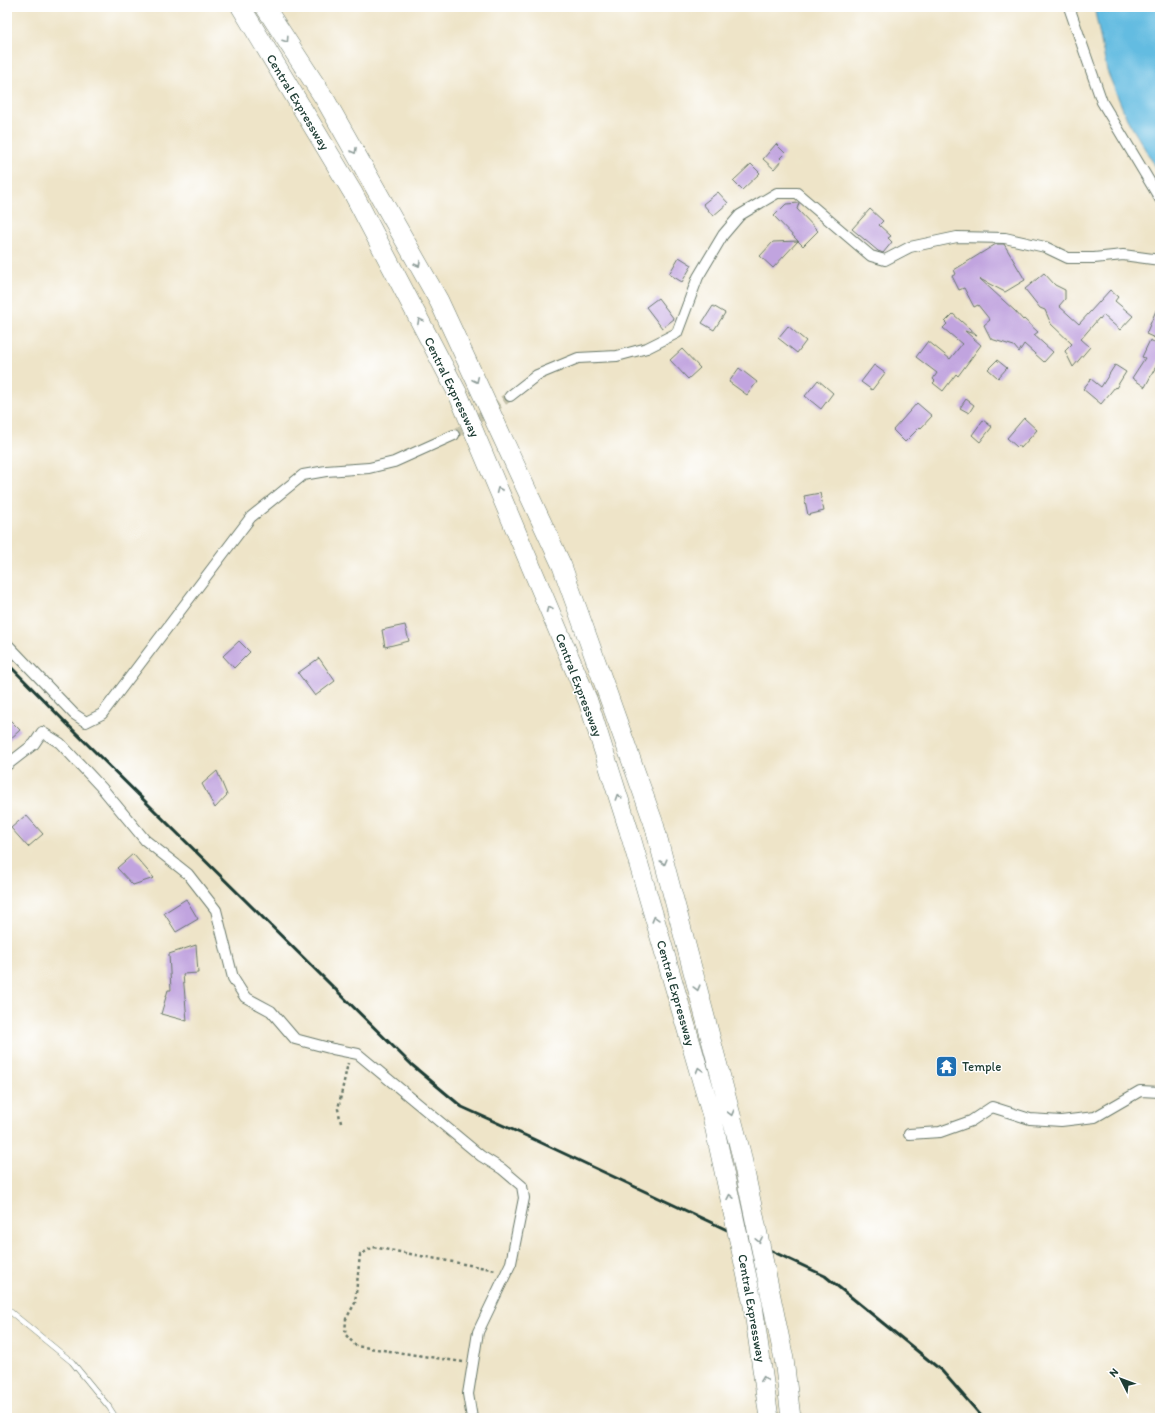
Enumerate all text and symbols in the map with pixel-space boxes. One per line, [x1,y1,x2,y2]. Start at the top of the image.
one-way arrow [281,36,289,43]
street label: Central Expressway [263,51,333,153]
one-way arrow [349,147,357,154]
one-way arrow [413,260,420,267]
one-way arrow [417,318,425,325]
street label: Central Expressway [421,335,483,439]
one-way arrow [471,376,479,384]
one-way arrow [495,486,503,493]
one-way arrow [546,606,554,613]
street label: Central Expressway [552,631,606,739]
one-way arrow [614,793,623,800]
one-way arrow [660,859,668,865]
one-way arrow [651,915,660,922]
street label: Central Expressway [654,938,698,1048]
one-way arrow [693,984,701,991]
temple icon: Temple [934,1053,960,1079]
place label: Temple [962,1059,1001,1074]
one-way arrow [695,1067,704,1074]
one-way arrow [726,1110,734,1117]
one-way arrow [726,1194,734,1200]
one-way arrow [755,1237,763,1243]
street label: Central Expressway [735,1253,769,1363]
north arrow [1101,1359,1141,1399]
text: N [1107,1366,1121,1380]
one-way arrow [760,1376,769,1382]

